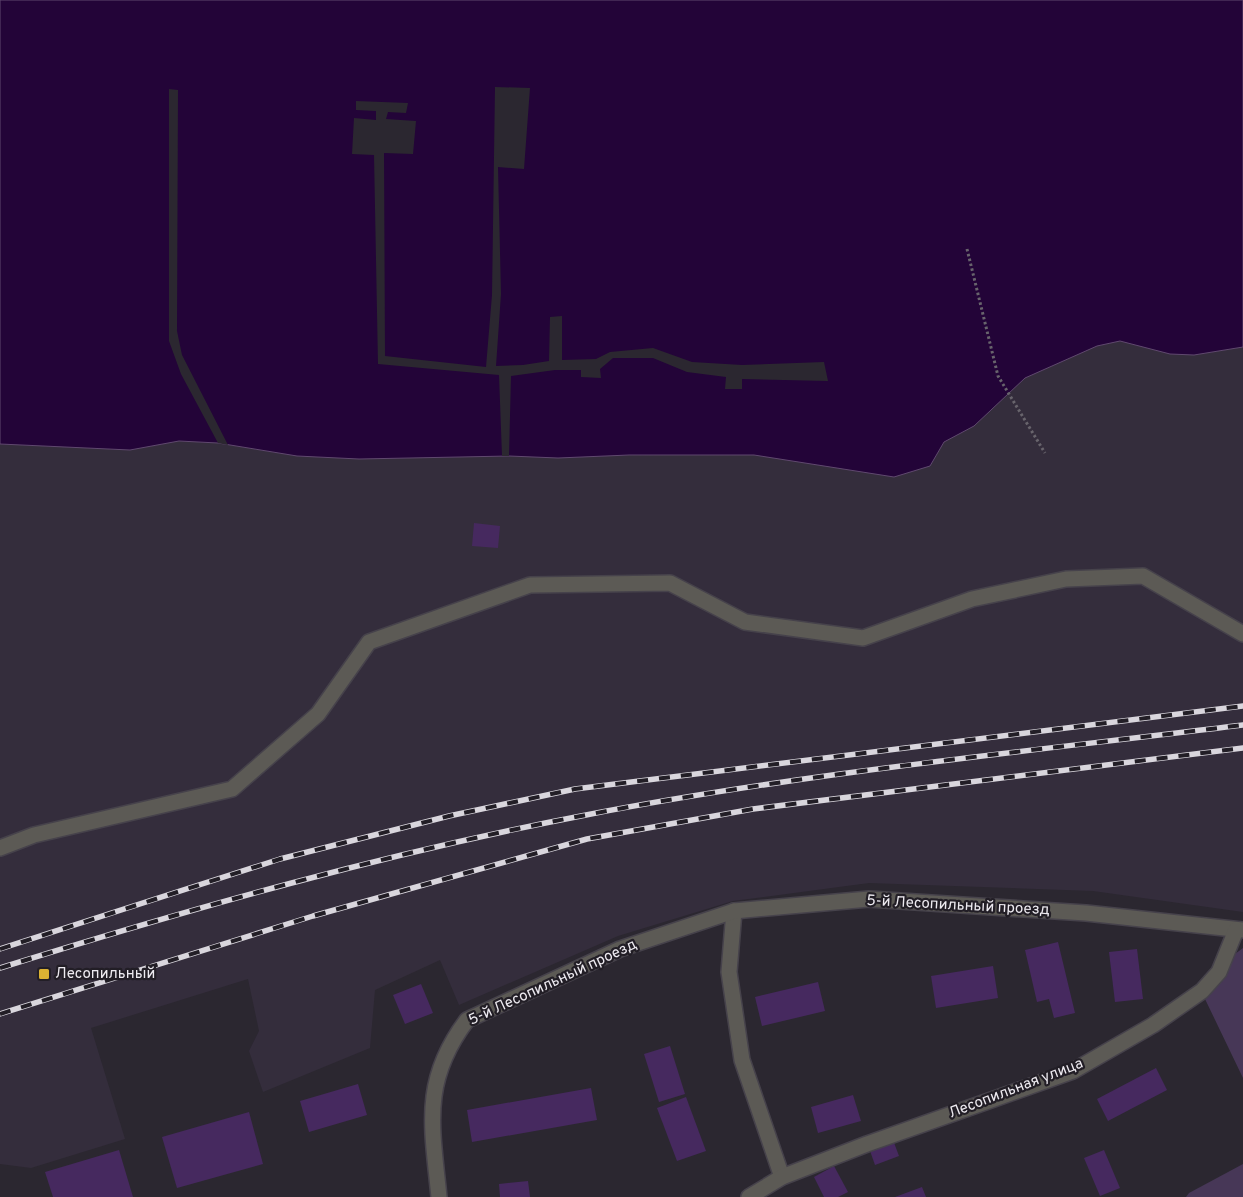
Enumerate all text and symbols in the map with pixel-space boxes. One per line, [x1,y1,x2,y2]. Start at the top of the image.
street label: 5-й Лесопильный проезд [866,892,1050,920]
street label: 5-й Лесопильный проезд [466,936,640,1030]
place label: Лесопильный [55,965,155,984]
marker: Лесопильный [37,967,51,981]
street label: Лесопильная улица [946,1055,1086,1123]

